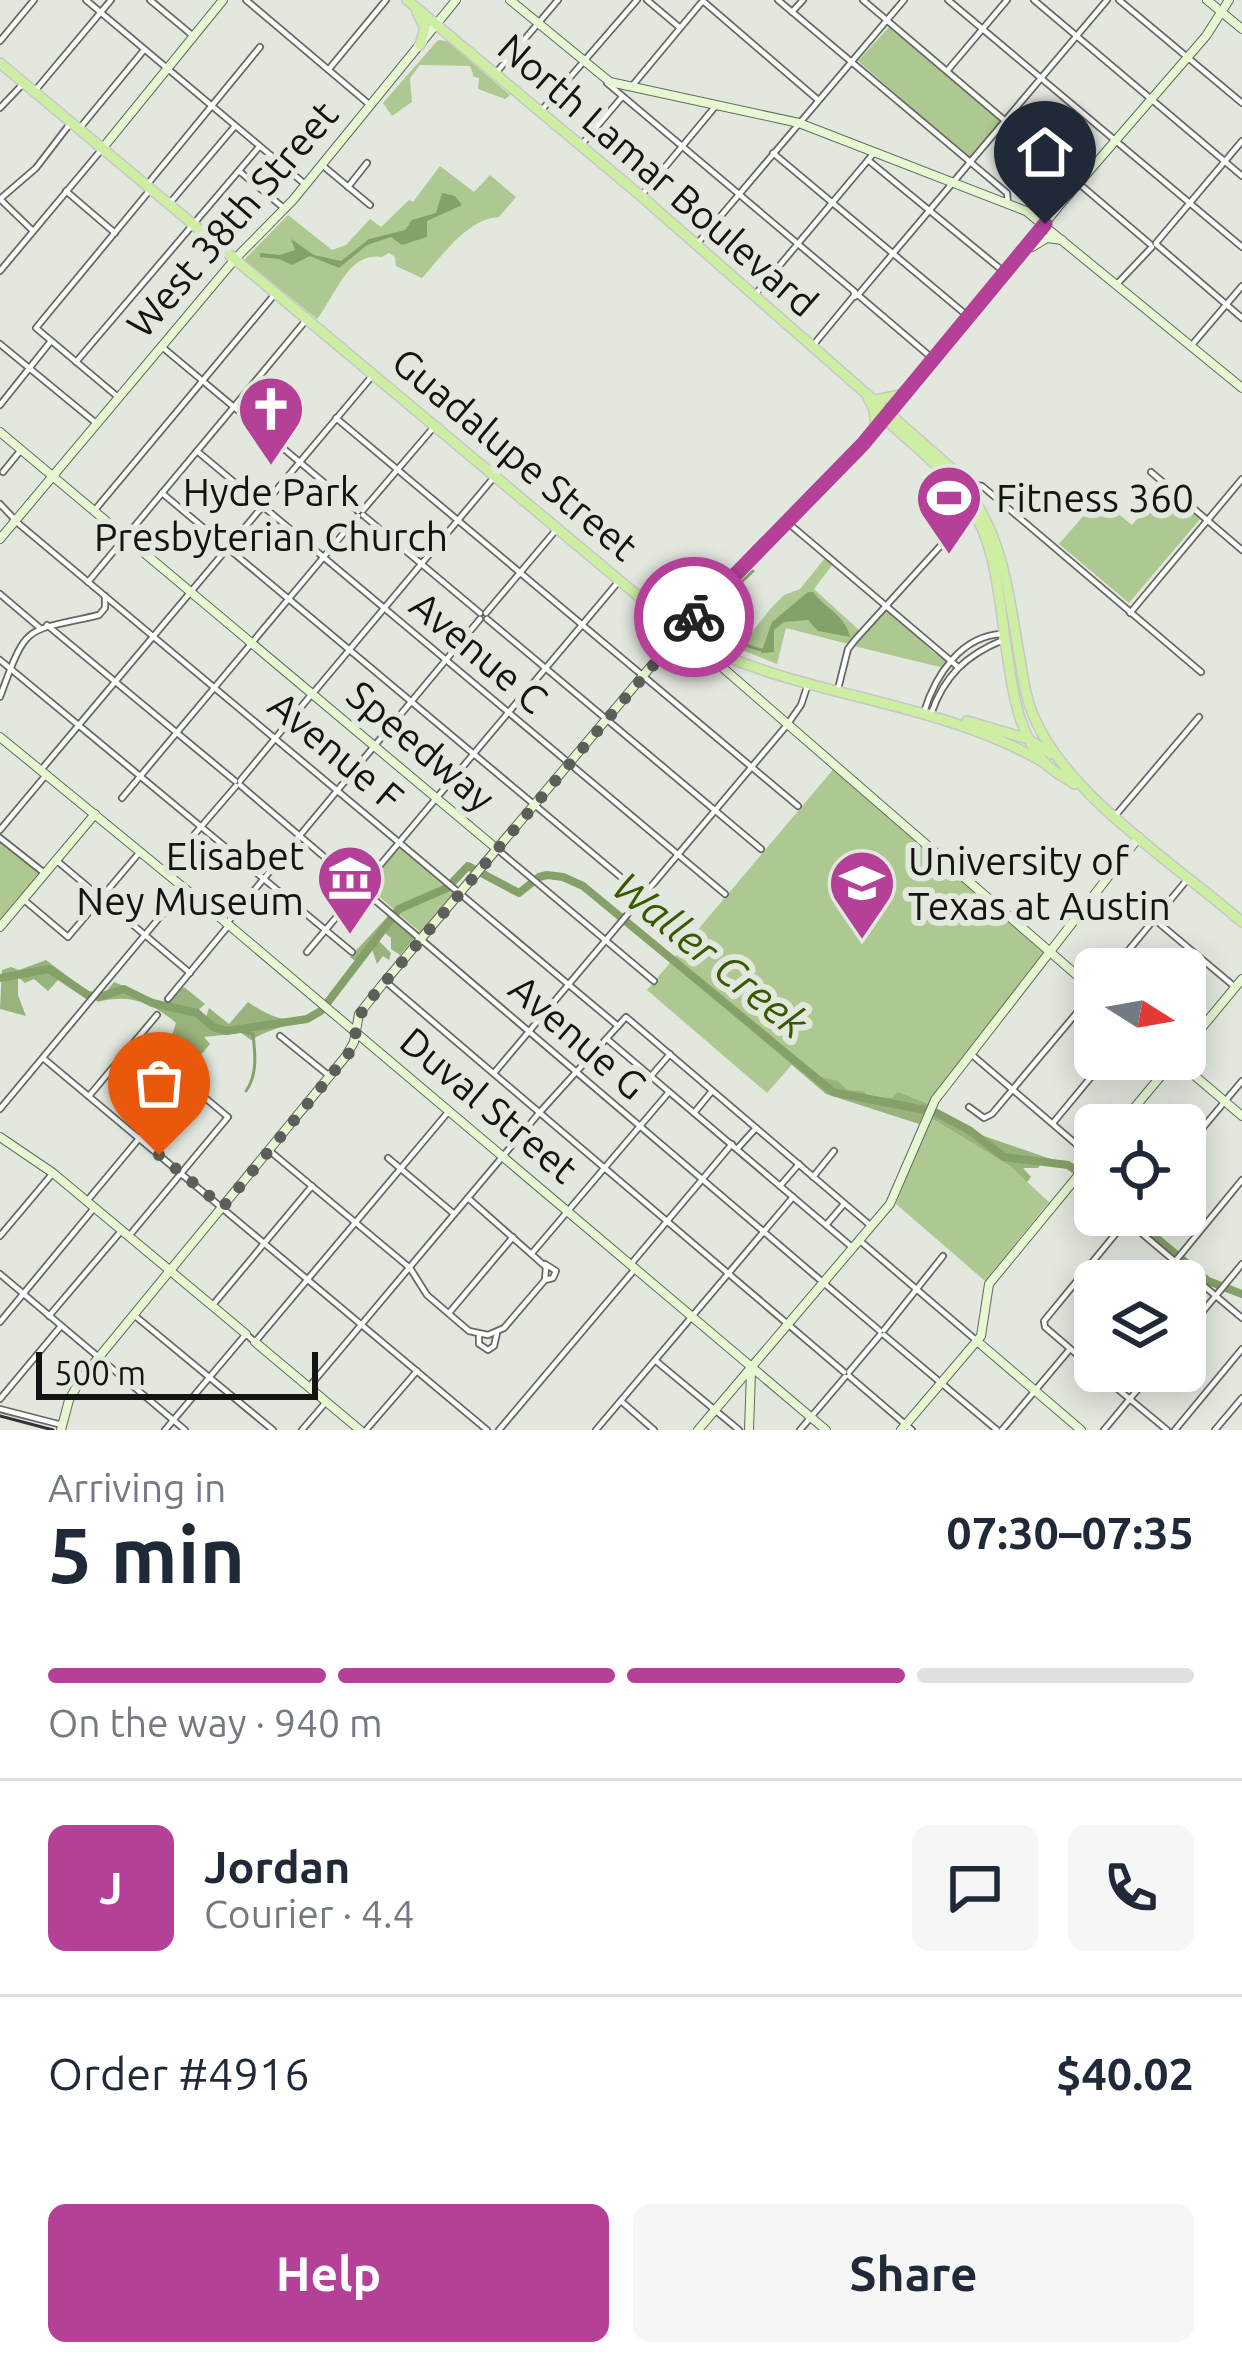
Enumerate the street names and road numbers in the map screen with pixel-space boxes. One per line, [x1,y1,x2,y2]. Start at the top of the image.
street label: North Lamar Boulevard [490,25,826,325]
street label: West 38th Street [118,92,345,345]
street label: Guadalupe Street [384,339,646,568]
street label: Avenue C [403,582,556,721]
street label: Speedway [339,672,503,819]
street label: Avenue F [261,682,412,819]
street label: Avenue G [502,966,655,1107]
street label: Duval Street [392,1018,586,1191]

